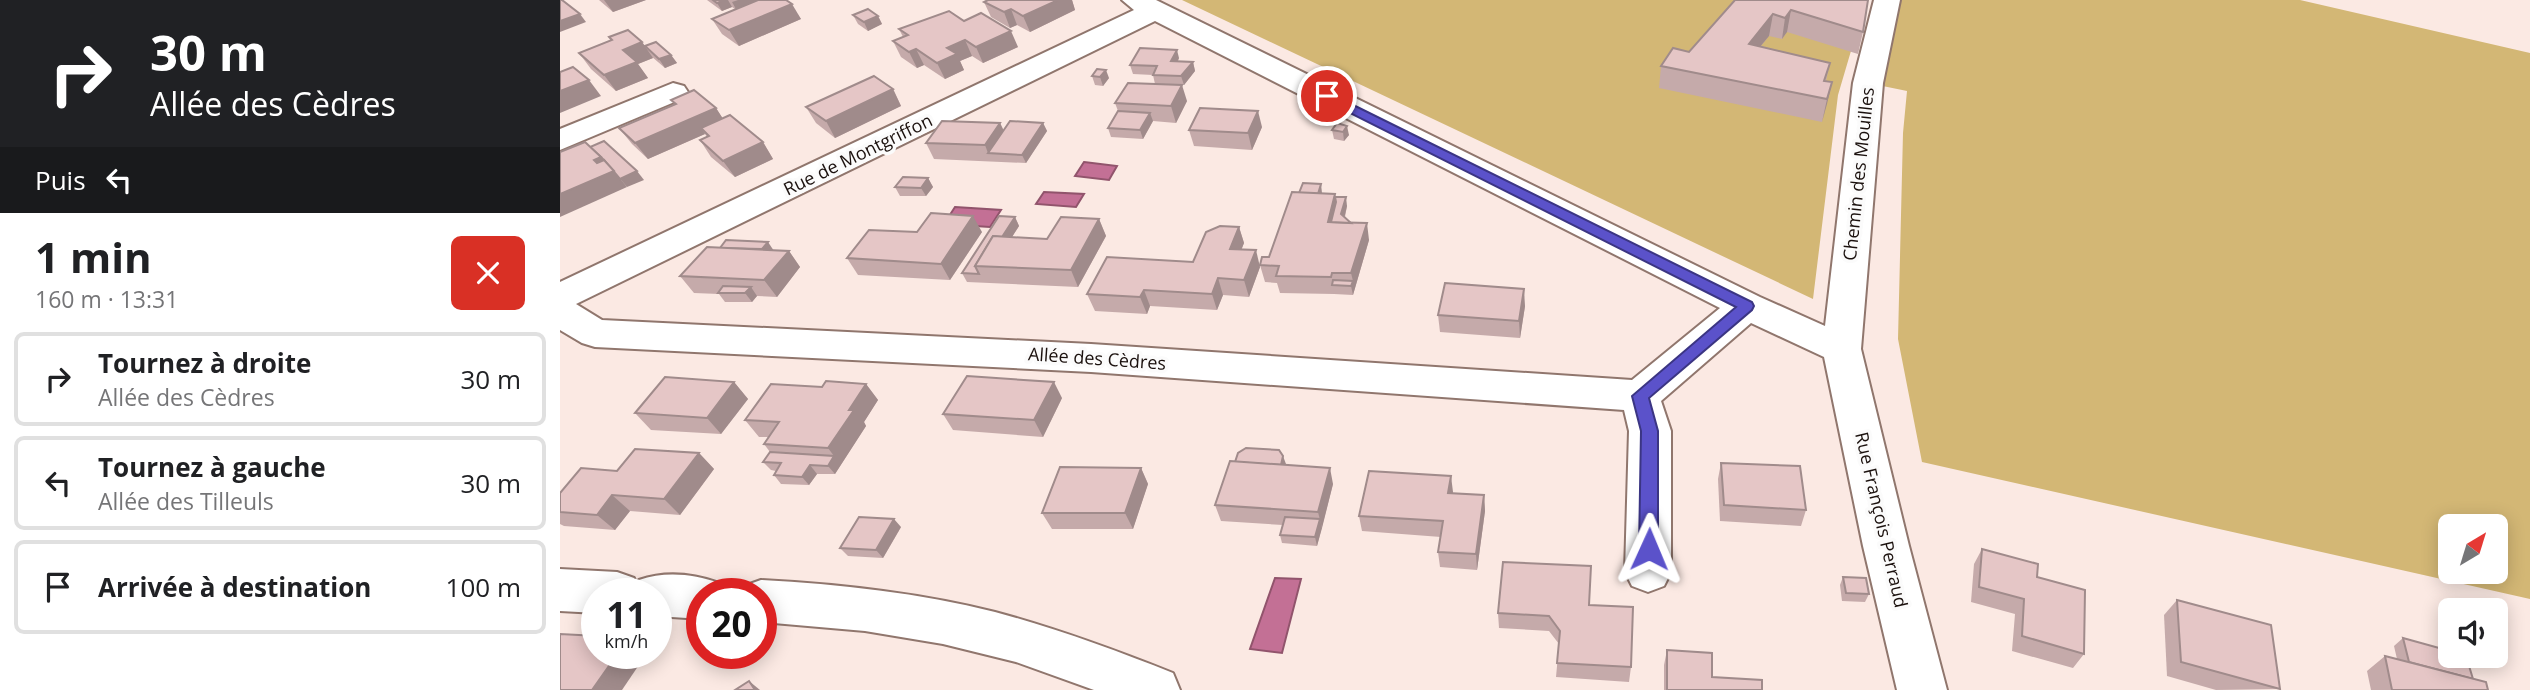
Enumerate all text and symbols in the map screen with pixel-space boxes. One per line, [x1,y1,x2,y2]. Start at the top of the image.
text: 30 m [150,19,267,85]
icon: right [35,28,126,119]
pin [1297,66,1357,126]
icon: arrive [1308,77,1346,115]
text: Allée des Cèdres [150,82,396,125]
street label: Chemin des Mouilles [1837,86,1879,262]
street label: Rue de Montgriffon [779,108,936,201]
icon: left [100,161,138,199]
text: Puis [35,162,86,198]
text: 1 min [35,228,152,285]
button: close [451,236,525,310]
text: 160 m · 13:31 [35,283,178,315]
street label: Allée des Cèdres [1027,341,1167,375]
text: Tournez à droite [98,345,311,381]
icon: right [39,360,77,398]
text: 30 m [460,361,521,397]
text: Allée des Cèdres [98,381,275,413]
street label: Rue François Perraud [1850,430,1914,610]
text: Tournez à gauche [98,449,326,485]
icon: left [39,464,77,502]
text: 30 m [460,465,521,501]
text: Allée des Tilleuls [98,485,274,517]
position arrow [1612,512,1686,586]
north arrow [2438,514,2508,584]
map controls [2438,514,2508,668]
icon: arrive [39,568,77,606]
text: Arrivée à destination [98,569,371,605]
text: 100 m [446,569,521,605]
speed limit sign: 20 [686,578,777,669]
text: 11 [606,591,647,638]
button: sound [2438,598,2508,668]
text: km/h [605,629,648,653]

